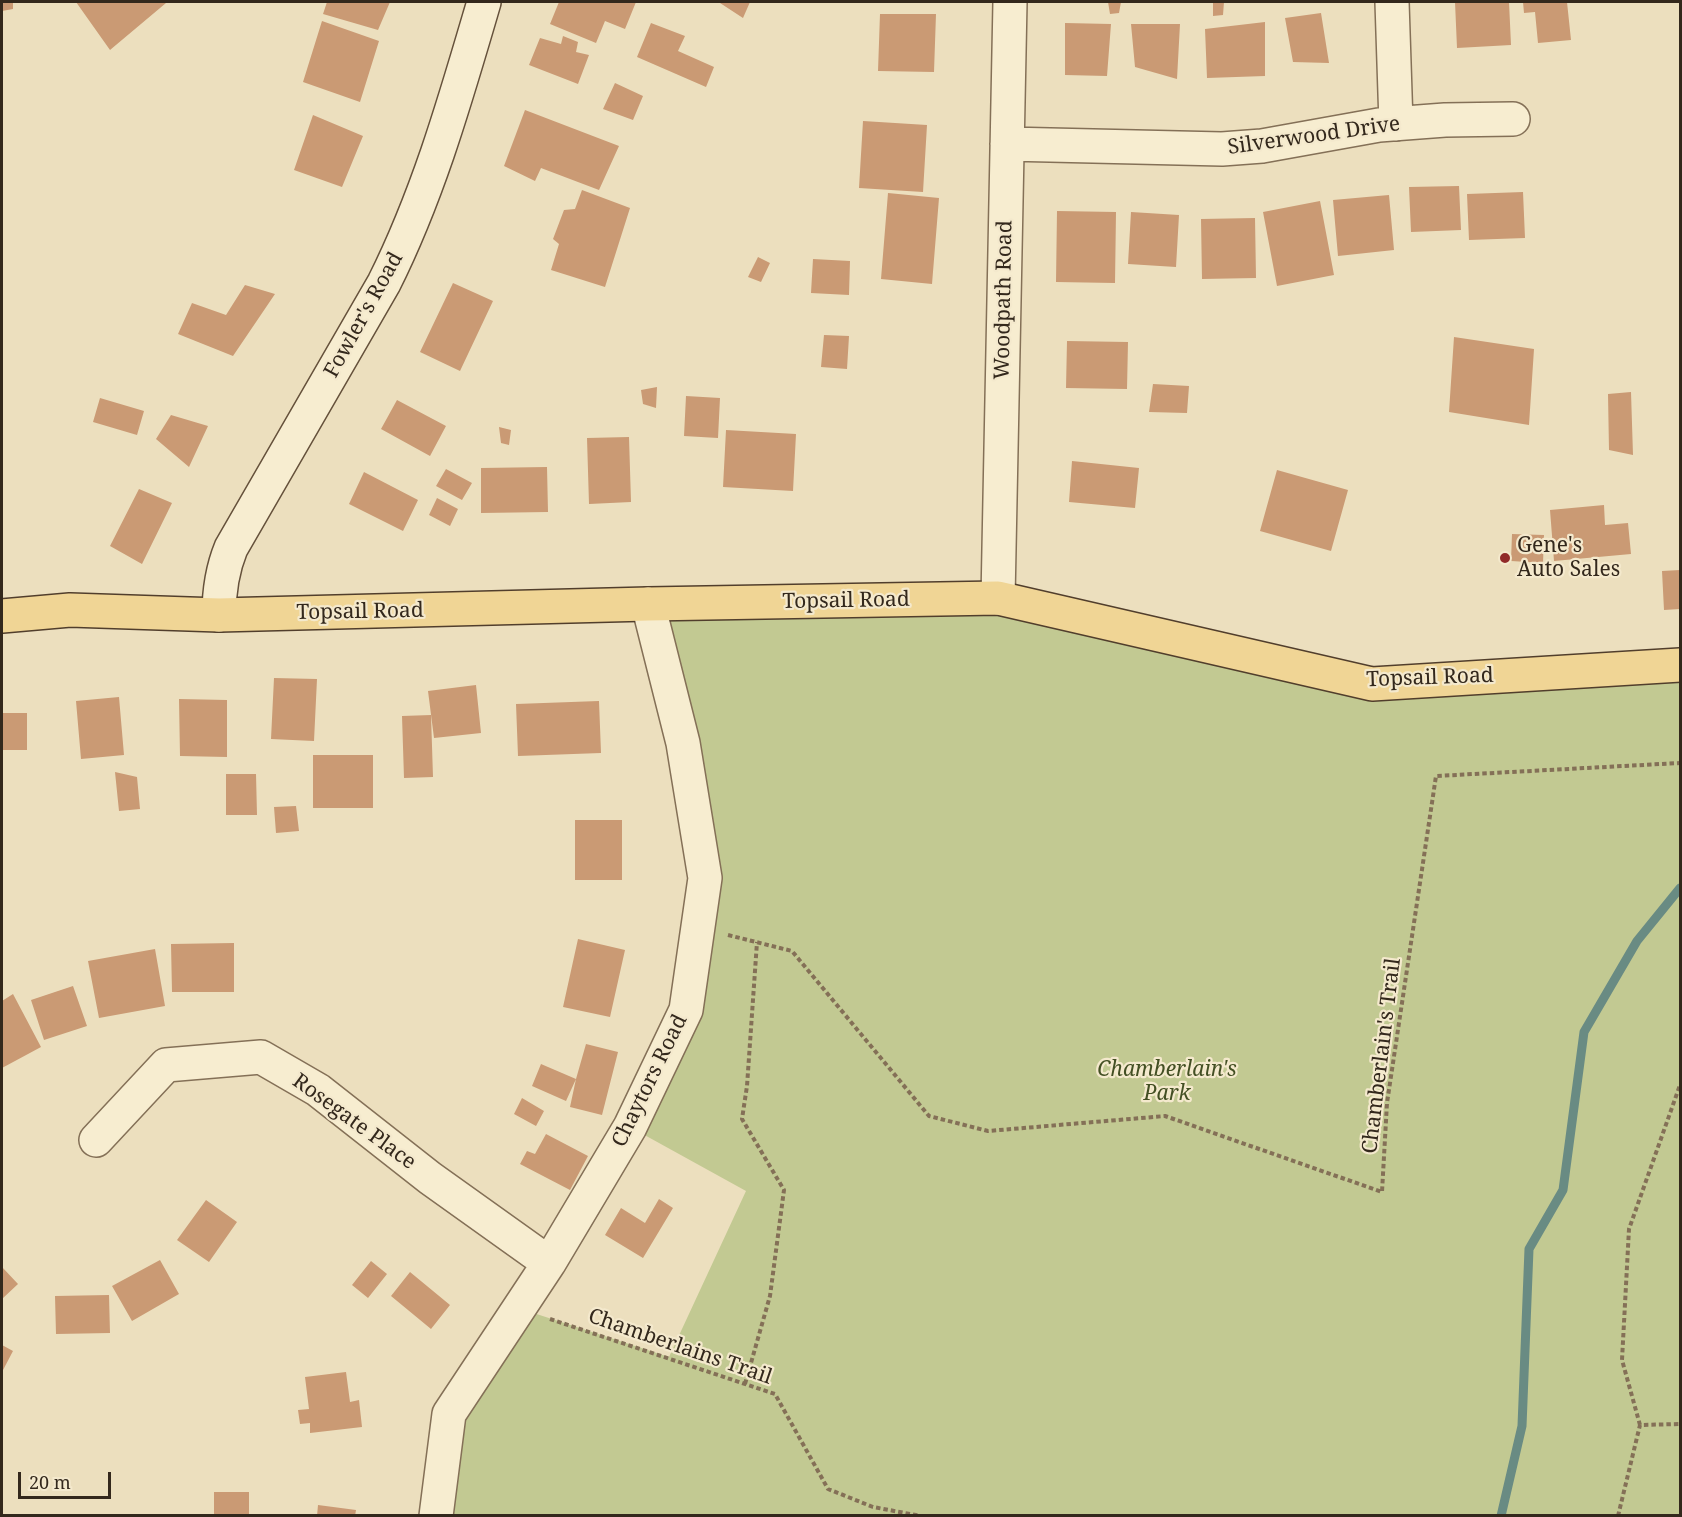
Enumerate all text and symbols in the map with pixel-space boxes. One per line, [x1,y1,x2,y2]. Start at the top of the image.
street label: Silverwood Drive [1226,111,1402,161]
street label: Woodpath Road [990,220,1018,380]
street label: Fowler's Road [319,248,409,382]
place label: Gene's Auto Sales [1517,533,1620,583]
marker: Gene's Auto Sales [1498,551,1512,565]
street label: Topsail Road [782,587,910,615]
street label: Topsail Road [296,598,424,626]
street label: Topsail Road [1366,663,1494,693]
street label: Chamberlain's Trail [1358,957,1406,1155]
street label: Chaytors Road [607,1011,693,1151]
park label: Chamberlain's Park [1097,1057,1237,1107]
street label: Rosegate Place [287,1069,421,1175]
street label: Chamberlains Trail [585,1304,775,1390]
scale bar [21,1460,114,1498]
text: 20 m [29,1470,71,1494]

